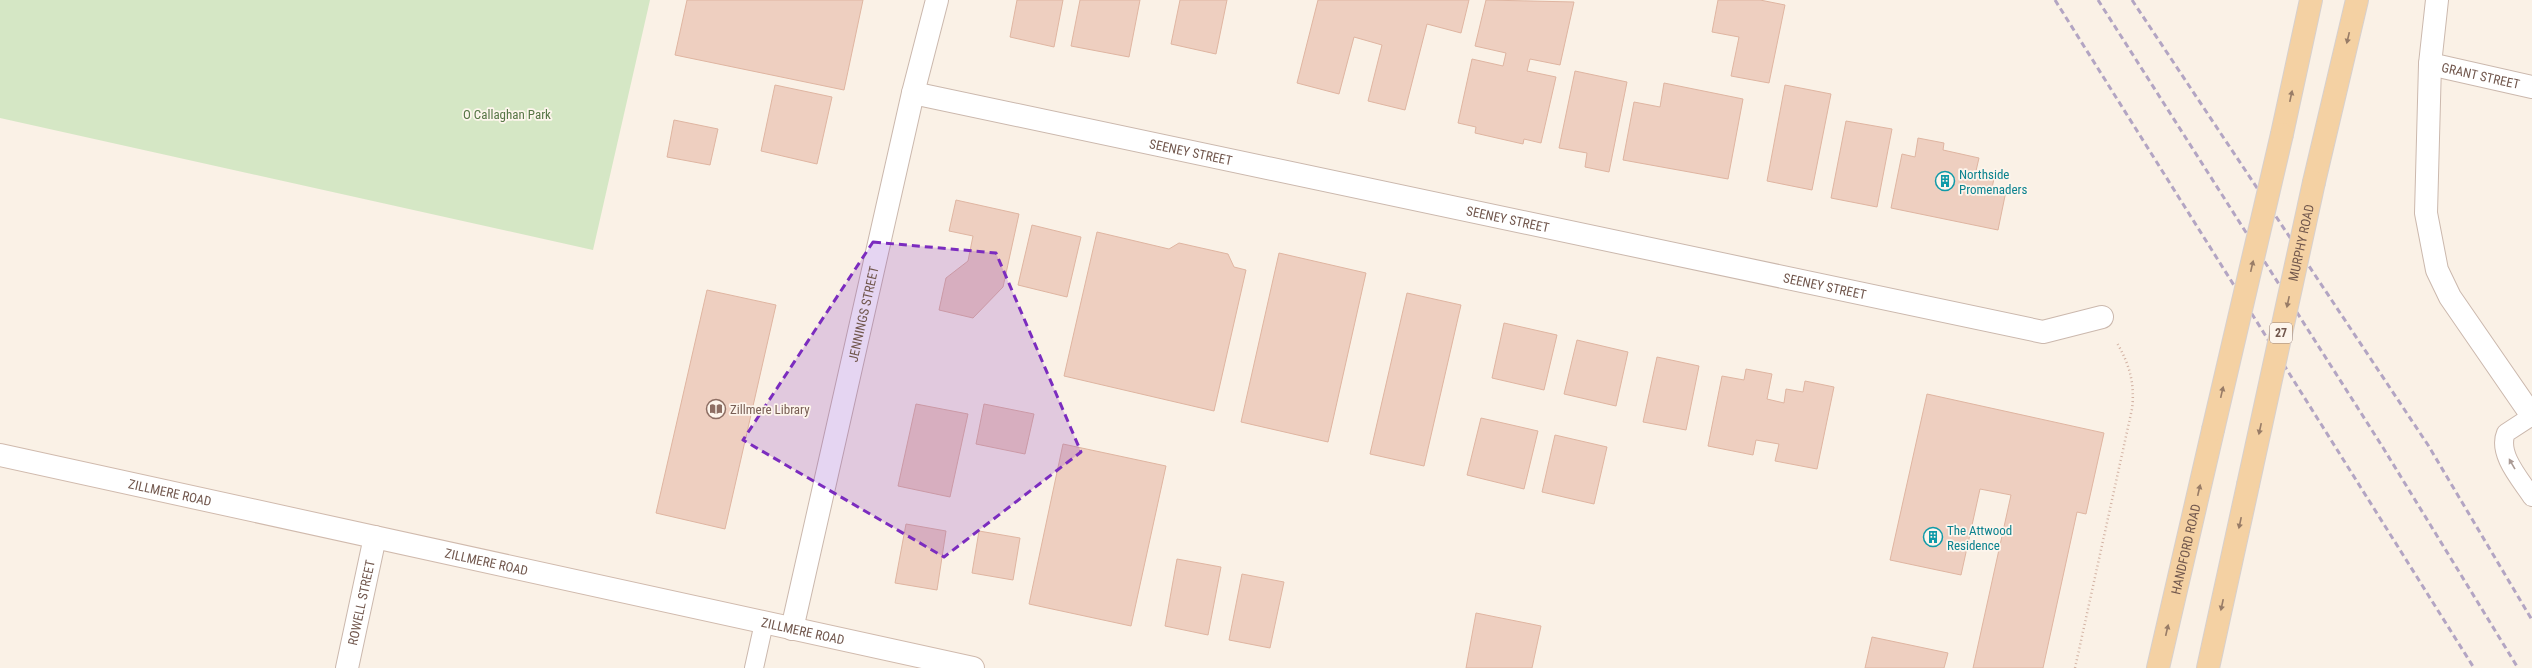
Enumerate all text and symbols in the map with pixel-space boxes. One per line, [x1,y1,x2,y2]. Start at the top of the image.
one-way arrow [2344,32,2350,44]
street label: GRANT STREET [2440,59,2521,92]
one-way arrow [2288,89,2294,102]
park label: O Callaghan Park [463,107,551,122]
street label: SEENEY STREET [1148,136,1234,168]
place label: Northside Promenaders [1959,167,2027,197]
building icon: Northside Promenaders [1934,170,1956,192]
street label: SEENEY STREET [1465,203,1551,235]
street label: MURPHY ROAD [2285,203,2316,283]
one-way arrow [2249,260,2255,272]
street label: JENNINGS STREET [845,264,881,363]
street label: SEENEY STREET [1782,270,1868,302]
one-way arrow [2284,296,2290,308]
road number: 27 [2270,323,2292,343]
one-way arrow [2219,386,2225,398]
library icon: Zillmere Library [705,398,727,420]
place label: Zillmere Library [730,402,810,417]
one-way arrow [2257,423,2263,435]
one-way arrow [2508,458,2515,470]
street label: ZILLMERE ROAD [127,476,213,509]
one-way arrow [2197,484,2203,496]
street label: HANDFORD ROAD [2168,503,2203,596]
one-way arrow [2236,517,2242,529]
place label: The Attwood Residence [1947,523,2012,553]
building icon: The Attwood Residence [1922,526,1944,548]
street label: ZILLMERE ROAD [444,545,529,578]
street label: ROWELL STREET [345,558,377,646]
one-way arrow [2219,599,2225,611]
street label: ZILLMERE ROAD [760,614,846,647]
one-way arrow [2164,624,2170,636]

